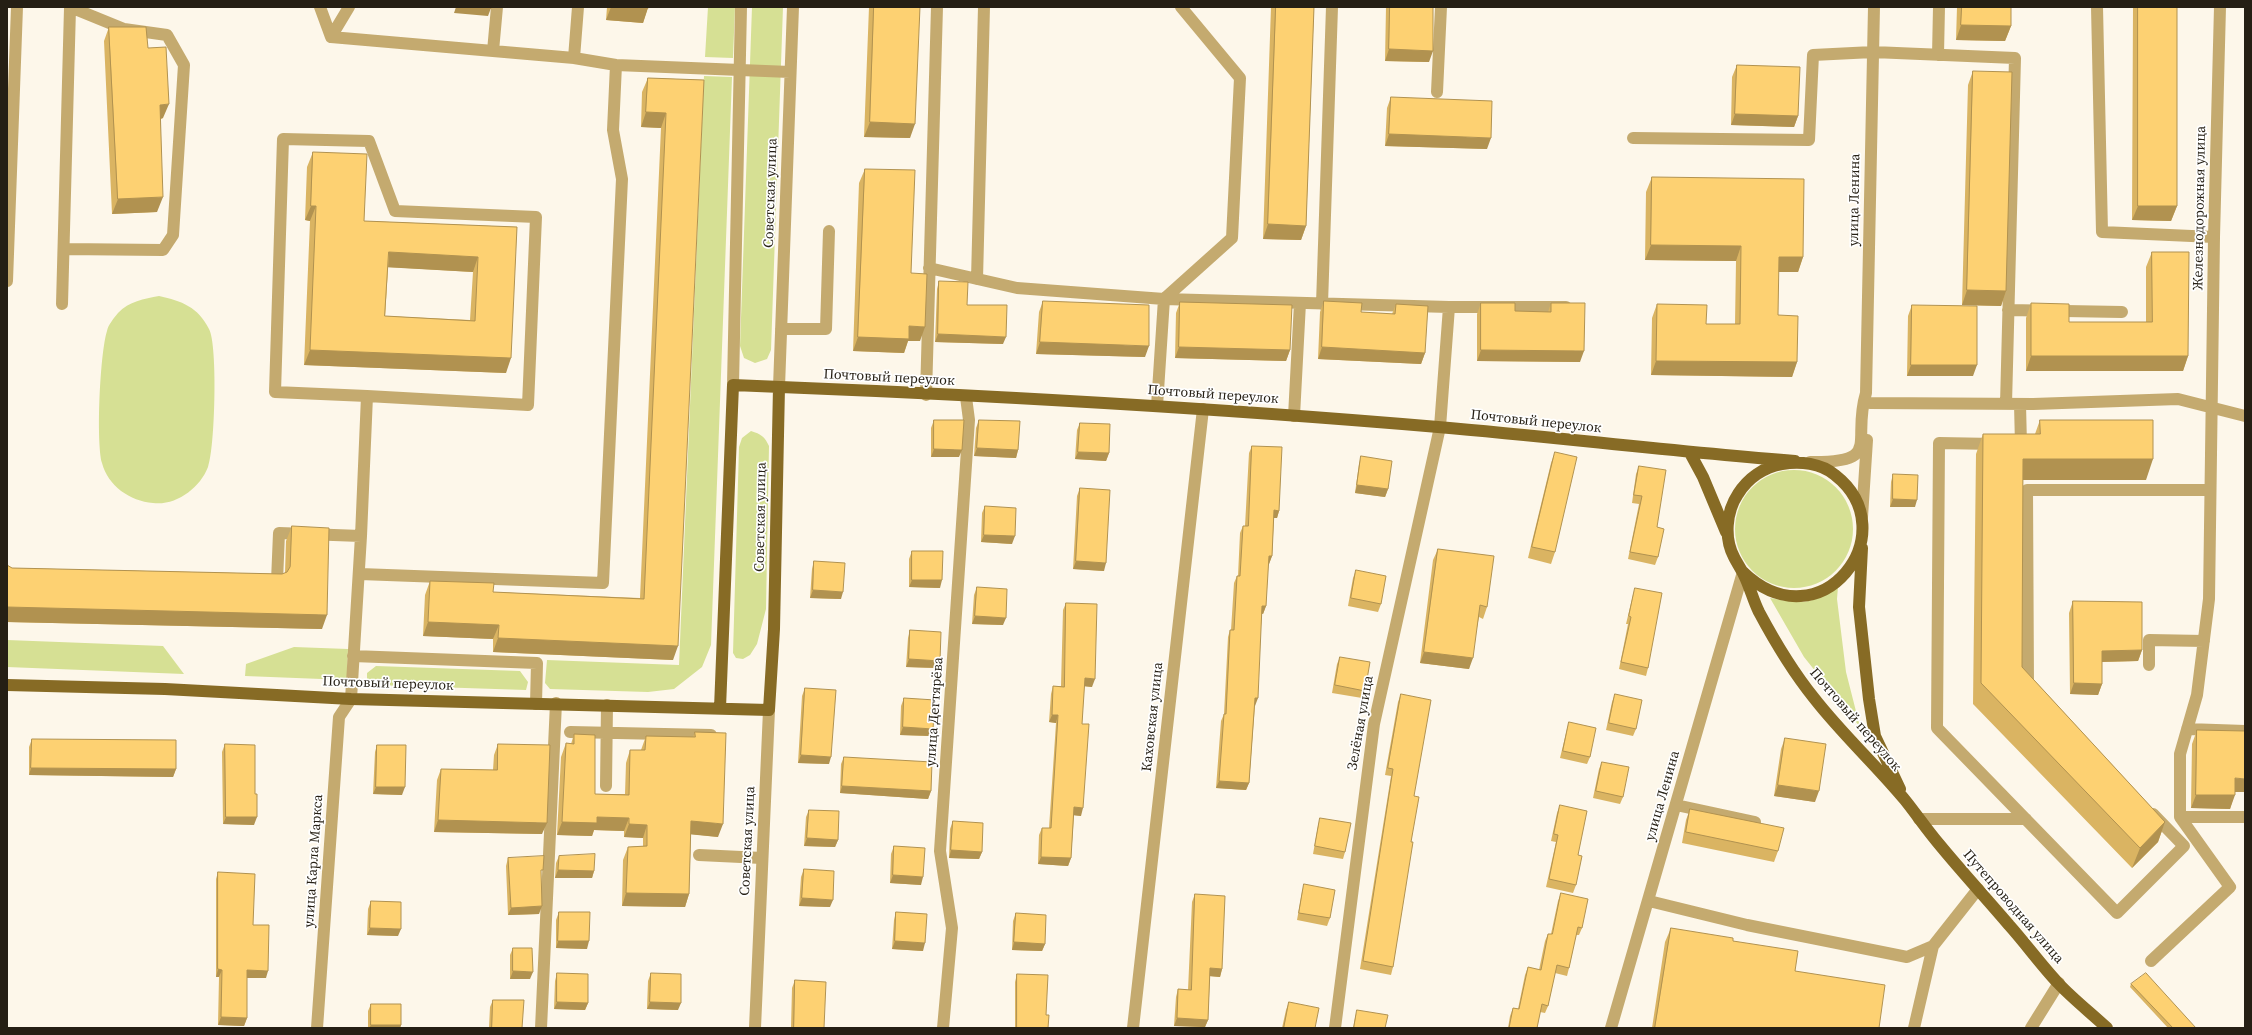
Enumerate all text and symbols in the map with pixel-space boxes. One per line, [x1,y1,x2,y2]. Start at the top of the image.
street label: Железнодорожная улица [2190,126,2210,290]
street label: Советская улица [761,138,781,248]
street label: улица Ленина [1846,153,1864,247]
street label: Почтовый переулок [823,366,955,390]
street label: Почтовый переулок [1147,382,1279,408]
street label: Почтовый переулок [1470,407,1602,437]
street label: Советская улица [752,462,770,572]
street label: улица Дегтярёва [923,657,947,767]
street label: Каховская улица [1139,661,1167,773]
street label: Почтовый переулок [1806,665,1904,775]
street label: Почтовый переулок [322,673,454,695]
street label: Зелёная улица [1344,674,1378,772]
street label: улица Ленина [1642,749,1684,843]
street label: Советская улица [737,786,759,896]
street label: улица Карла Маркса [301,794,327,928]
street label: Путепроводная улица [1959,847,2067,967]

